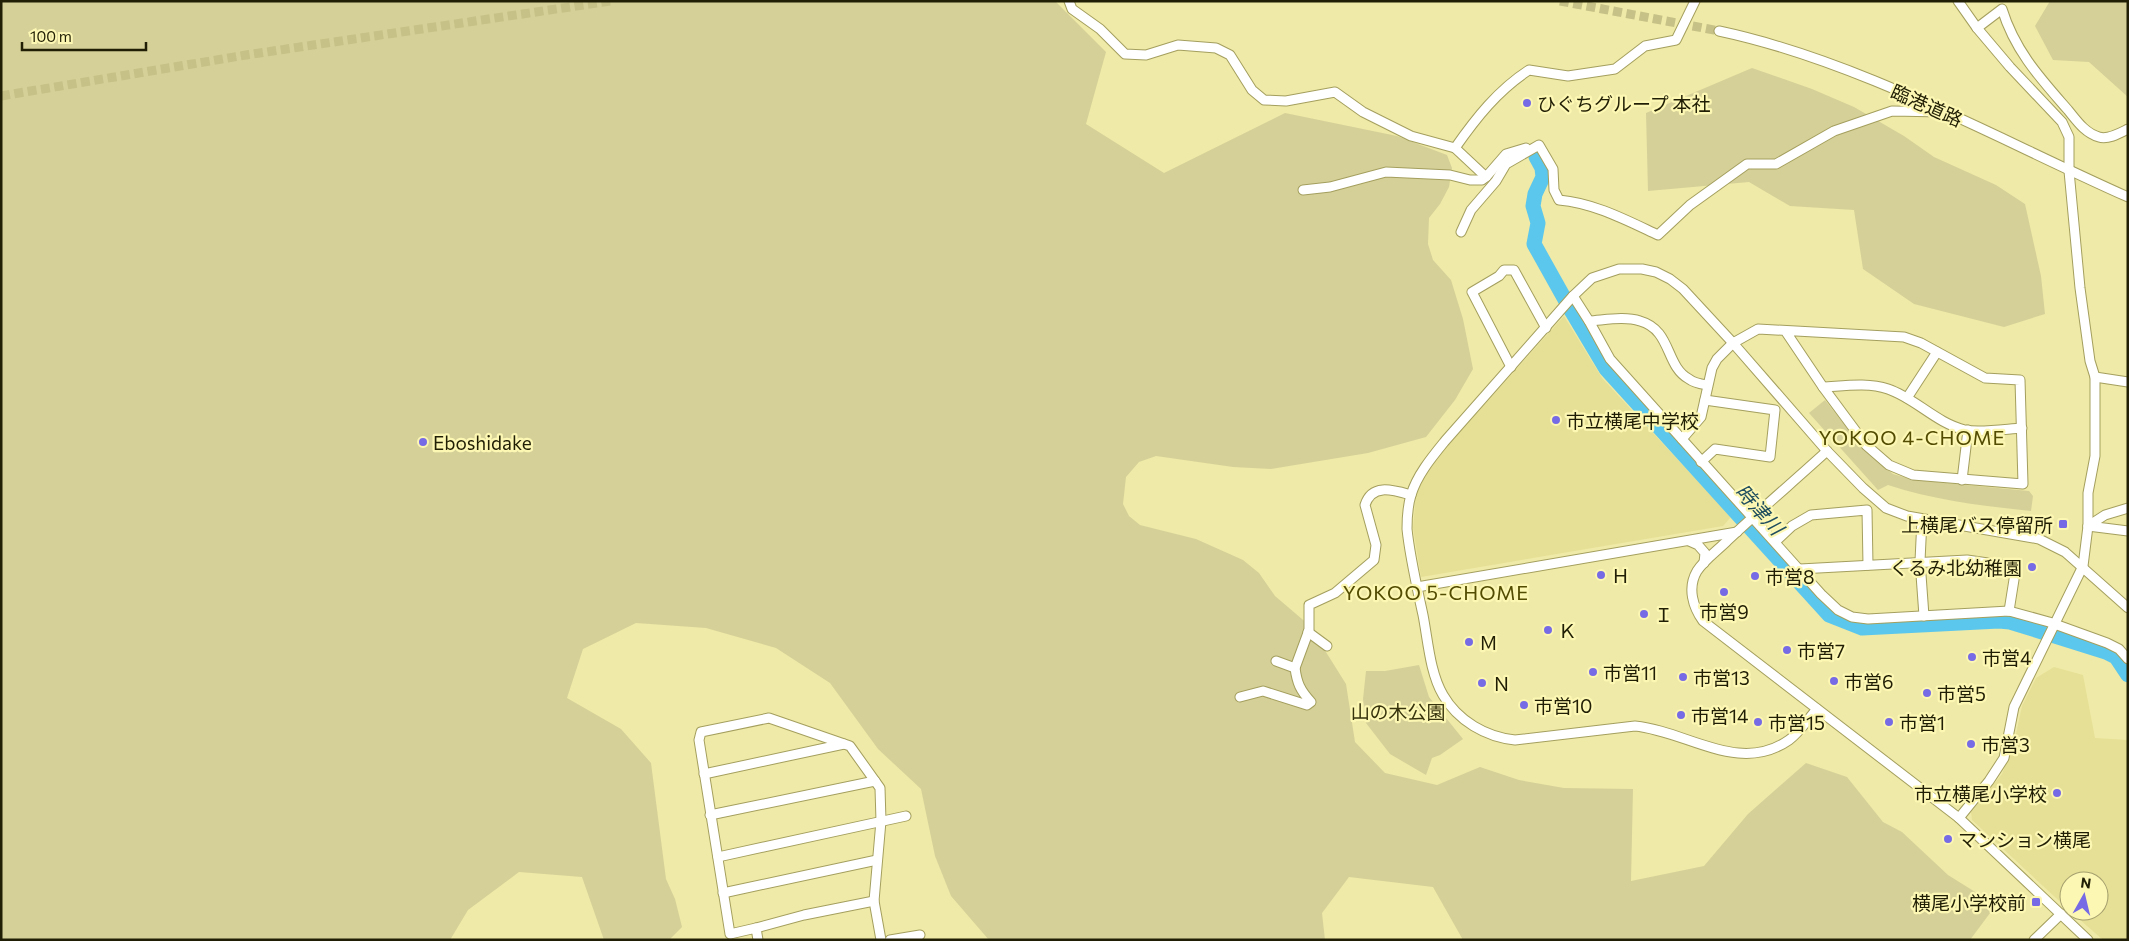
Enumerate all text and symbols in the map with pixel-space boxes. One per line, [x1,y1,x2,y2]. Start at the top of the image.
scale bar [22,20,146,52]
text: 100 m [30,27,72,45]
street label: 臨港道路 [1888,79,1966,131]
place label: ひぐちグループ 本社 [1537,92,1711,115]
marker: ひぐちグループ 本社 [1521,97,1533,109]
place label: 市立横尾中学校 [1566,409,1699,432]
marker: 市立横尾中学校 [1550,414,1562,426]
district label: YOKOO 4-CHOME [1819,425,2006,449]
place label: Eboshidake [433,431,532,454]
marker: Eboshidake [417,436,429,448]
water label: 時津川 [1731,479,1790,541]
place label: 上横尾バス停留所 [1901,513,2053,536]
marker: 上横尾バス停留所 [2057,518,2069,530]
place label: くるみ北幼稚園 [1889,556,2022,579]
marker: くるみ北幼稚園 [2026,561,2038,573]
place label: Ｈ [1611,564,1630,587]
place label: 市営8 [1765,565,1815,588]
marker: Ｈ [1595,569,1607,581]
marker: 市営8 [1749,570,1761,582]
district label: YOKOO 5-CHOME [1343,580,1529,604]
marker: 市営9 [1718,586,1730,598]
place label: 市営9 [1699,600,1749,623]
place label: Ｉ [1654,603,1673,626]
marker: Ｉ [1638,608,1650,620]
place label: Ｋ [1558,619,1577,642]
marker: Ｋ [1542,624,1554,636]
place label: Ｍ [1479,631,1498,654]
marker: Ｍ [1463,636,1475,648]
place label: 市営7 [1797,639,1845,662]
marker: 市営7 [1781,644,1793,656]
place label: 市営4 [1982,646,2031,669]
marker: 市営4 [1966,651,1978,663]
place label: 市営11 [1603,661,1657,684]
marker: 市営11 [1587,666,1599,678]
place label: 市営13 [1693,666,1750,689]
place label: 市営6 [1844,670,1894,693]
marker: 市営13 [1677,671,1689,683]
place label: Ｎ [1492,672,1511,695]
marker: 市営6 [1828,675,1840,687]
marker: Ｎ [1476,677,1488,689]
place label: 市営5 [1937,682,1986,705]
marker: 市営5 [1921,687,1933,699]
place label: 市営10 [1534,694,1593,717]
marker: 市営10 [1518,699,1530,711]
park label: 山の木公園 [1350,700,1446,723]
place label: 市営14 [1691,704,1749,727]
marker: 市営14 [1675,709,1687,721]
place label: 市営15 [1768,711,1825,734]
place label: 市営1 [1899,711,1945,734]
marker: 市営15 [1752,716,1764,728]
marker: 市営1 [1883,716,1895,728]
place label: 市営3 [1981,733,2030,756]
marker: 市営3 [1965,738,1977,750]
place label: 市立横尾小学校 [1914,782,2047,805]
marker: 市立横尾小学校 [2051,787,2063,799]
place label: マンション横尾 [1958,828,2091,851]
marker: マンション横尾 [1942,833,1954,845]
north arrow [2059,871,2109,921]
text: N [2079,873,2092,892]
place label: 横尾小学校前 [1912,891,2026,914]
marker: 横尾小学校前 [2030,896,2042,908]

